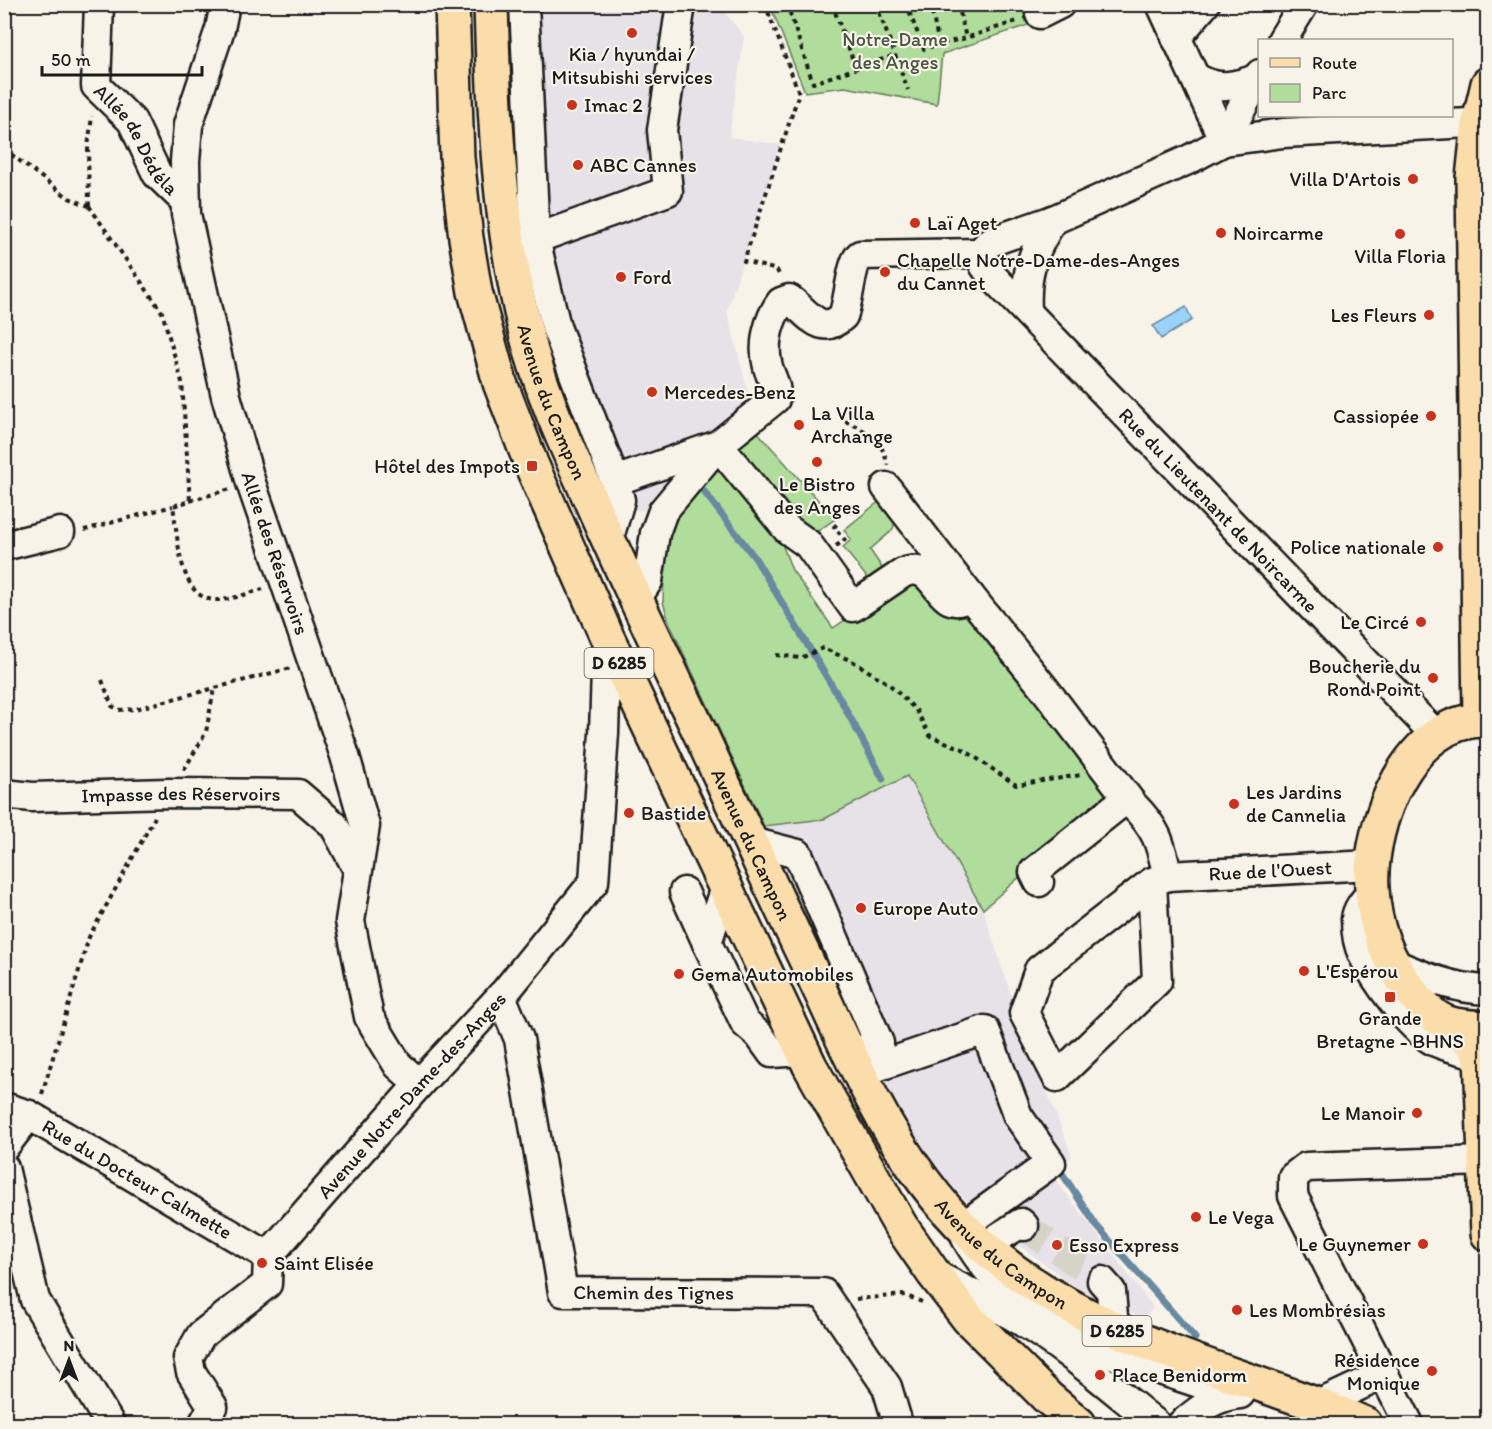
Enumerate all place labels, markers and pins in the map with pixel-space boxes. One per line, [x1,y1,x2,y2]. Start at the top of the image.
marker: Kia / hyundai / Mitsubishi services [625,26,639,40]
place label: Kia / hyundai / Mitsubishi services [551,42,713,89]
place label: Imac 2 [584,93,643,117]
marker: Imac 2 [565,98,579,112]
place label: ABC Cannes [590,153,697,177]
marker: ABC Cannes [571,158,585,172]
place label: Villa D'Artois [1290,167,1401,191]
marker: Villa D'Artois [1406,172,1420,186]
place label: Laï Aget [927,211,998,235]
marker: Laï Aget [908,216,922,230]
place label: Noircarme [1233,221,1324,245]
marker: Noircarme [1214,226,1228,240]
marker: Villa Floria [1393,227,1407,241]
place label: Villa Floria [1354,244,1446,268]
place label: Chapelle Notre-Dame-des-Anges du Cannet [897,248,1180,295]
place label: Ford [633,265,672,289]
marker: Chapelle Notre-Dame-des-Anges du Cannet [878,265,892,279]
marker: Ford [614,270,628,284]
place label: Les Fleurs [1330,303,1417,327]
marker: Les Fleurs [1422,308,1436,322]
place label: Mercedes-Benz [664,380,796,404]
marker: Mercedes-Benz [645,385,659,399]
place label: La Villa Archange [811,401,893,448]
place label: Cassiopée [1333,404,1419,428]
marker: Cassiopée [1424,409,1438,423]
marker: La Villa Archange [792,418,806,432]
place label: Hôtel des Impots [374,454,520,478]
marker: Le Bistro des Anges [810,455,824,469]
marker: Hôtel des Impots [525,459,539,473]
place label: Le Bistro des Anges [774,472,860,519]
place label: Police nationale [1290,535,1426,559]
marker: Police nationale [1431,540,1445,554]
place label: Le Circé [1340,610,1409,634]
marker: Le Circé [1414,615,1428,629]
place label: Boucherie du Rond Point [1308,654,1421,701]
marker: Boucherie du Rond Point [1426,671,1440,685]
place label: Les Jardins de Cannelia [1246,780,1346,827]
marker: Les Jardins de Cannelia [1227,797,1241,811]
place label: Bastide [641,801,706,825]
marker: Bastide [622,806,636,820]
place label: Europe Auto [873,896,978,920]
marker: Europe Auto [854,901,868,915]
place label: L'Espérou [1316,959,1398,983]
place label: Gema Automobiles [691,962,854,986]
marker: L'Espérou [1297,964,1311,978]
marker: Gema Automobiles [672,967,686,981]
marker: Grande Bretagne - BHNS [1383,990,1397,1004]
place label: Grande Bretagne - BHNS [1316,1006,1464,1053]
place label: Le Manoir [1321,1101,1405,1125]
marker: Le Manoir [1410,1106,1424,1120]
place label: Le Vega [1208,1205,1275,1229]
marker: Le Vega [1189,1210,1203,1224]
place label: Le Guynemer [1298,1232,1411,1256]
place label: Esso Express [1069,1233,1179,1257]
marker: Le Guynemer [1416,1237,1430,1251]
marker: Esso Express [1050,1238,1064,1252]
place label: Saint Elisée [274,1251,374,1275]
marker: Saint Elisée [255,1256,269,1270]
place label: Les Mombrésias [1249,1298,1386,1322]
marker: Les Mombrésias [1230,1303,1244,1317]
place label: Résidence Monique [1334,1348,1420,1395]
place label: Place Benidorm [1112,1363,1247,1387]
marker: Résidence Monique [1425,1364,1439,1378]
marker: Place Benidorm [1093,1368,1107,1382]

